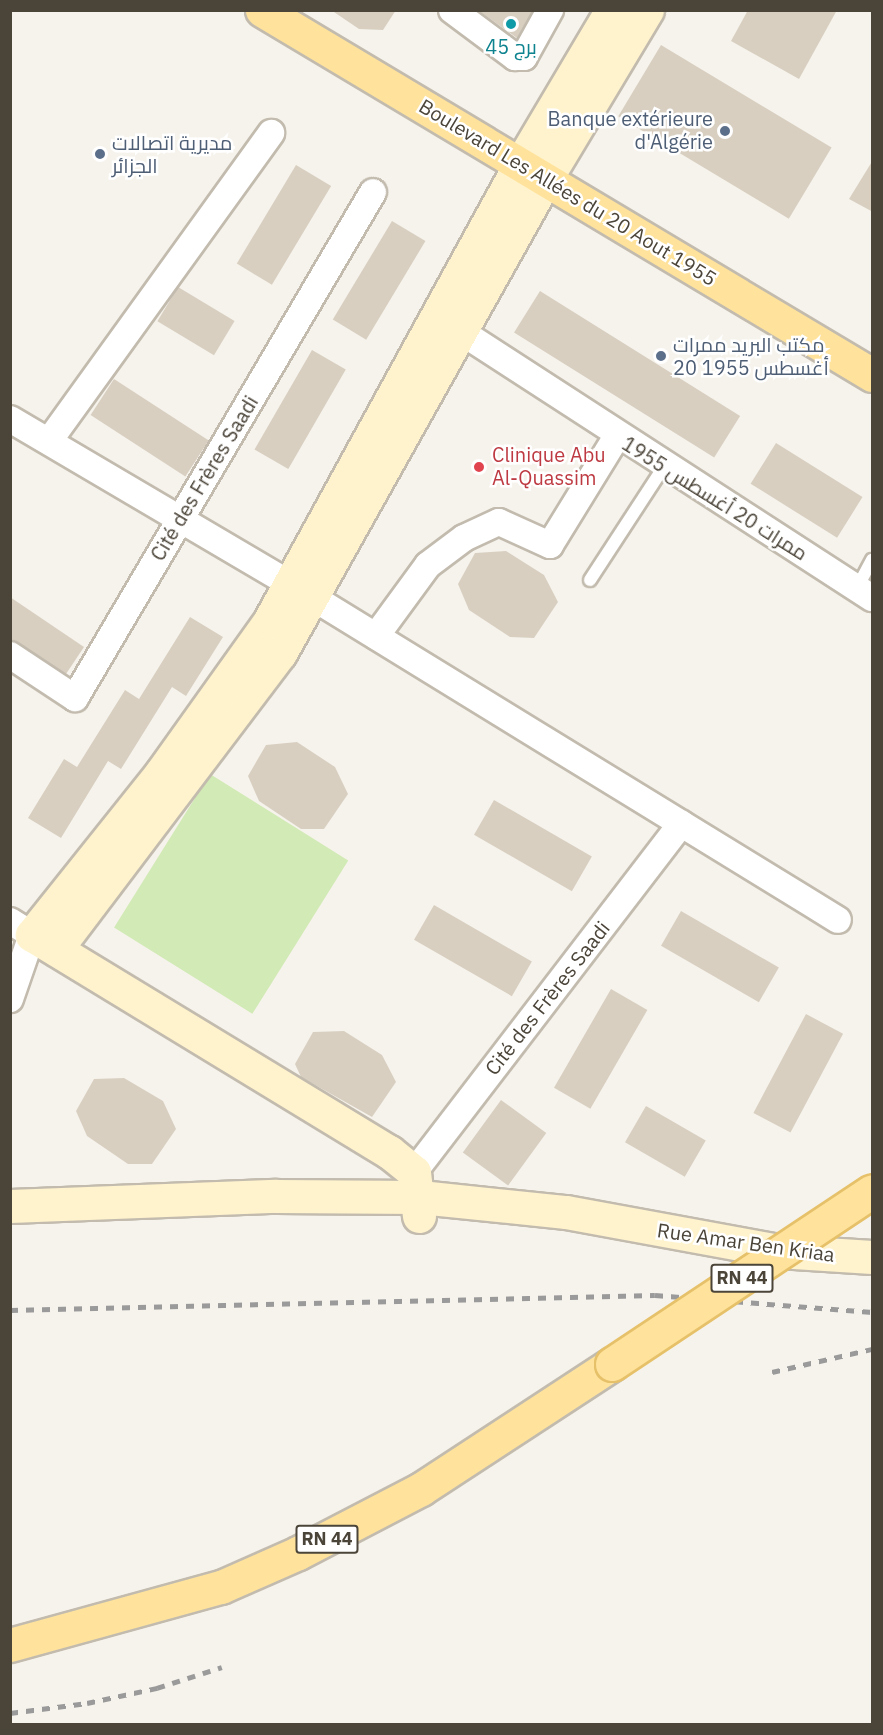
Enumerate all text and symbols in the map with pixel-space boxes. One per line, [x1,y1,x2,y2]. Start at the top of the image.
marker: برج 45 [504,17,518,31]
place label: برج 45 [485,34,537,58]
street label: Boulevard Les Allées du 20 Aout 1955 [415,93,721,291]
place label: Banque extérieure d'Algérie [548,107,713,154]
marker: Banque extérieure d'Algérie [718,124,732,138]
place label: مديرية اتصالات الجزائر [112,130,232,177]
marker: مديرية اتصالات الجزائر [93,147,107,161]
place label: مكتب البريد ممرات 20 أغسطس 1955 [673,332,829,379]
marker: مكتب البريد ممرات 20 أغسطس 1955 [654,349,668,363]
street label: Cité des Frères Saadi [145,391,263,565]
street label: ممرات 20 أغسطس 1955 [618,431,812,565]
place label: Clinique Abu Al-Quassim [492,443,606,490]
marker: Clinique Abu Al-Quassim [470,458,488,476]
street label: Cité des Frères Saadi [480,916,614,1080]
street label: Rue Amar Ben Kriaa [656,1218,836,1266]
road number: RN 44 [709,1263,775,1293]
road number: RN 44 [294,1524,360,1554]

